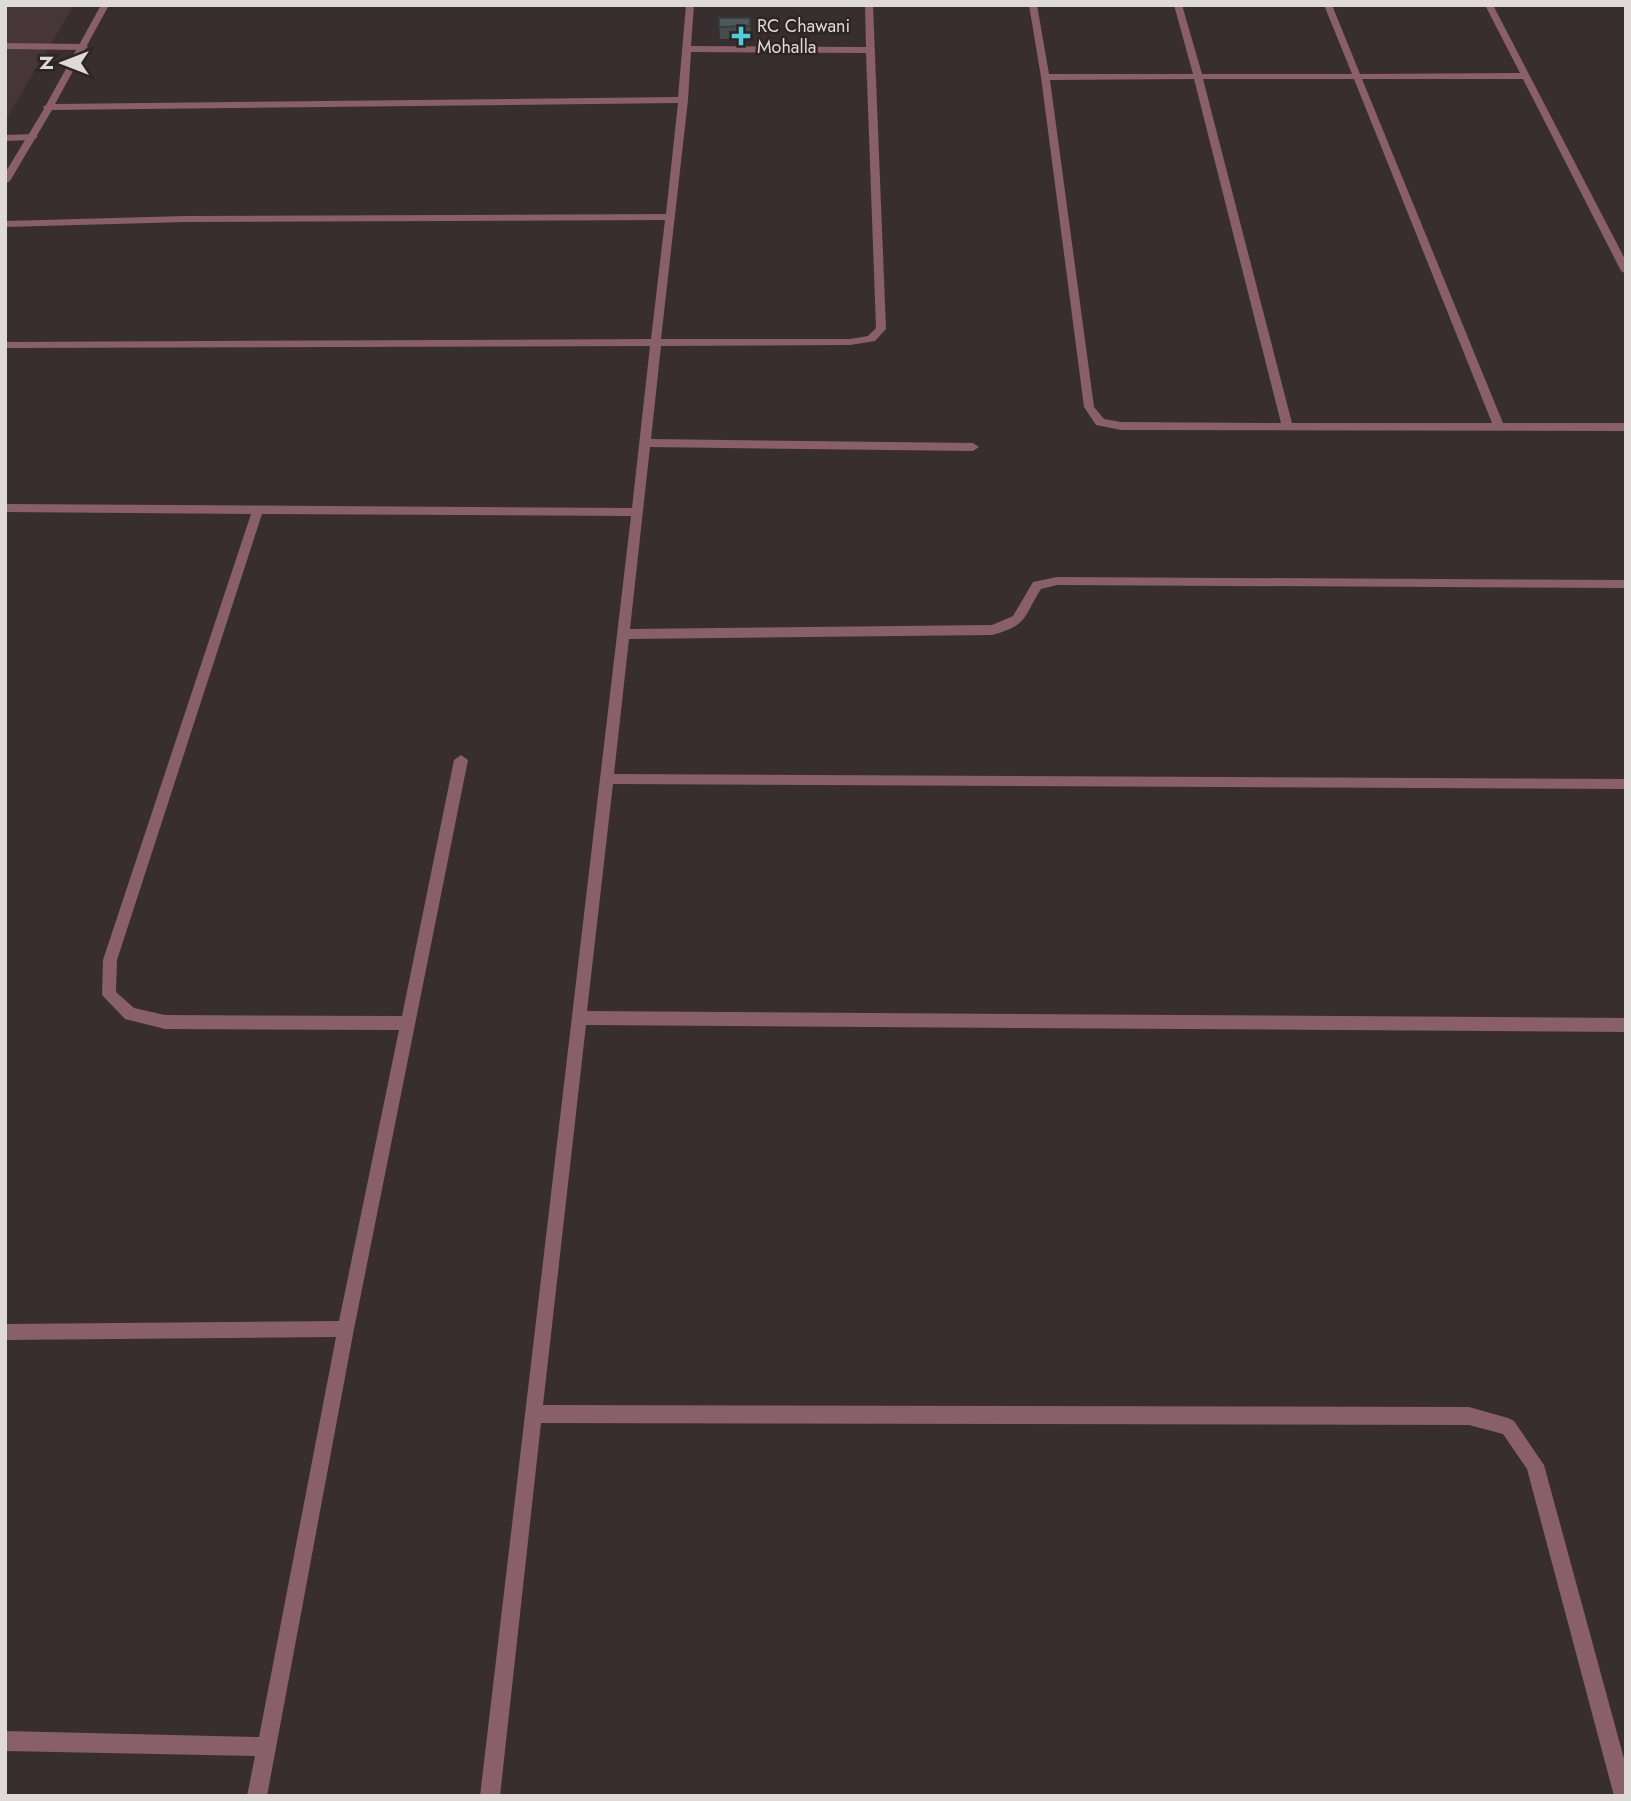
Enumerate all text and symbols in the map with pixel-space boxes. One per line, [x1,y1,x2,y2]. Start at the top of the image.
place label: RC Chawani Mohalla [757,13,850,60]
marker: RC Chawani Mohalla [731,26,751,46]
north arrow [28,28,98,98]
text: N [33,55,60,71]

